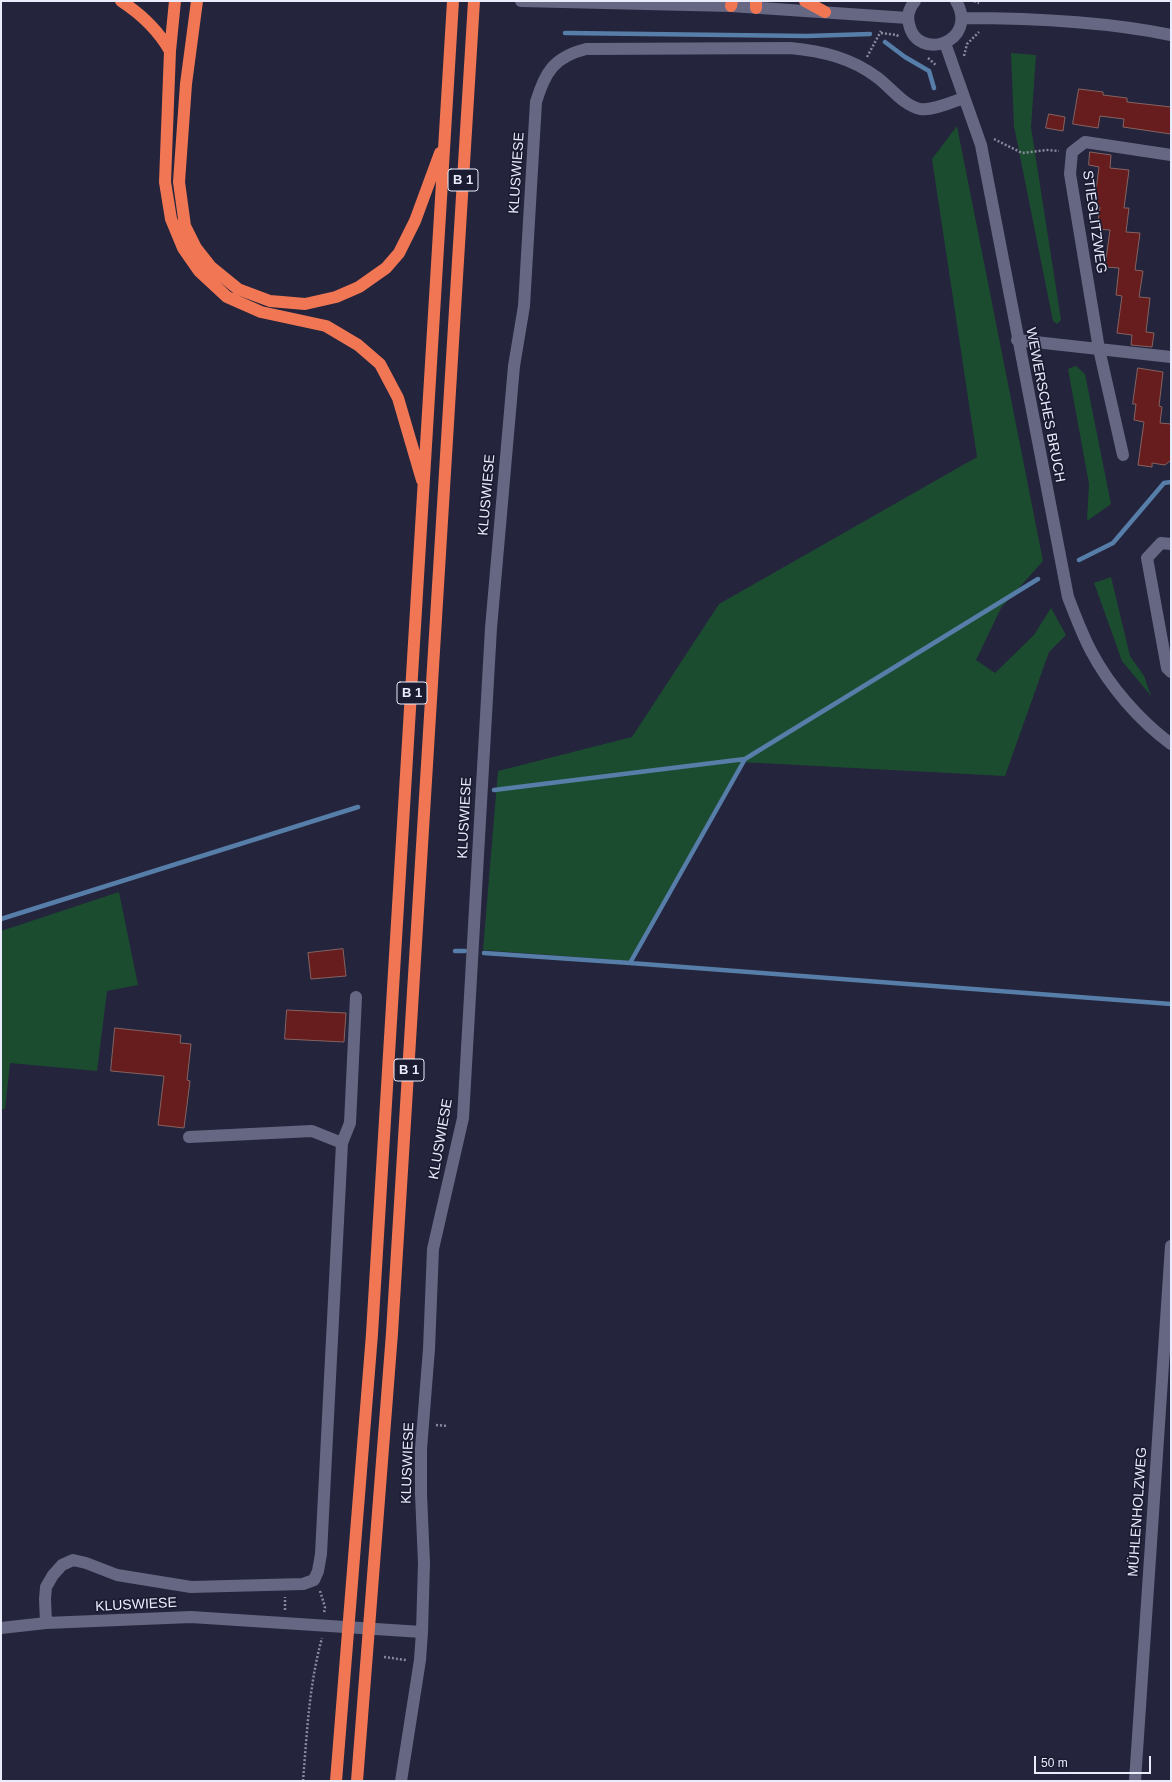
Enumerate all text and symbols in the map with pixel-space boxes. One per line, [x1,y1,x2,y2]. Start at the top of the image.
street label: KLUSWIESE [506,132,528,214]
road number: B 1 [448,169,478,191]
street label: STIEGLITZWEG [1078,169,1110,275]
street label: WEWERSCHES BRUCH [1022,326,1068,484]
street label: KLUSWIESE [475,454,499,536]
road number: B 1 [397,682,427,704]
street label: KLUSWIESE [454,777,476,859]
road number: B 1 [394,1059,424,1081]
street label: KLUSWIESE [426,1097,456,1181]
street label: KLUSWIESE [398,1422,418,1504]
street label: MÜHLENHOLZWEG [1125,1447,1151,1577]
street label: KLUSWIESE [95,1594,177,1616]
scale bar [1036,1748,1153,1774]
text: 50 m [1041,1756,1068,1770]

